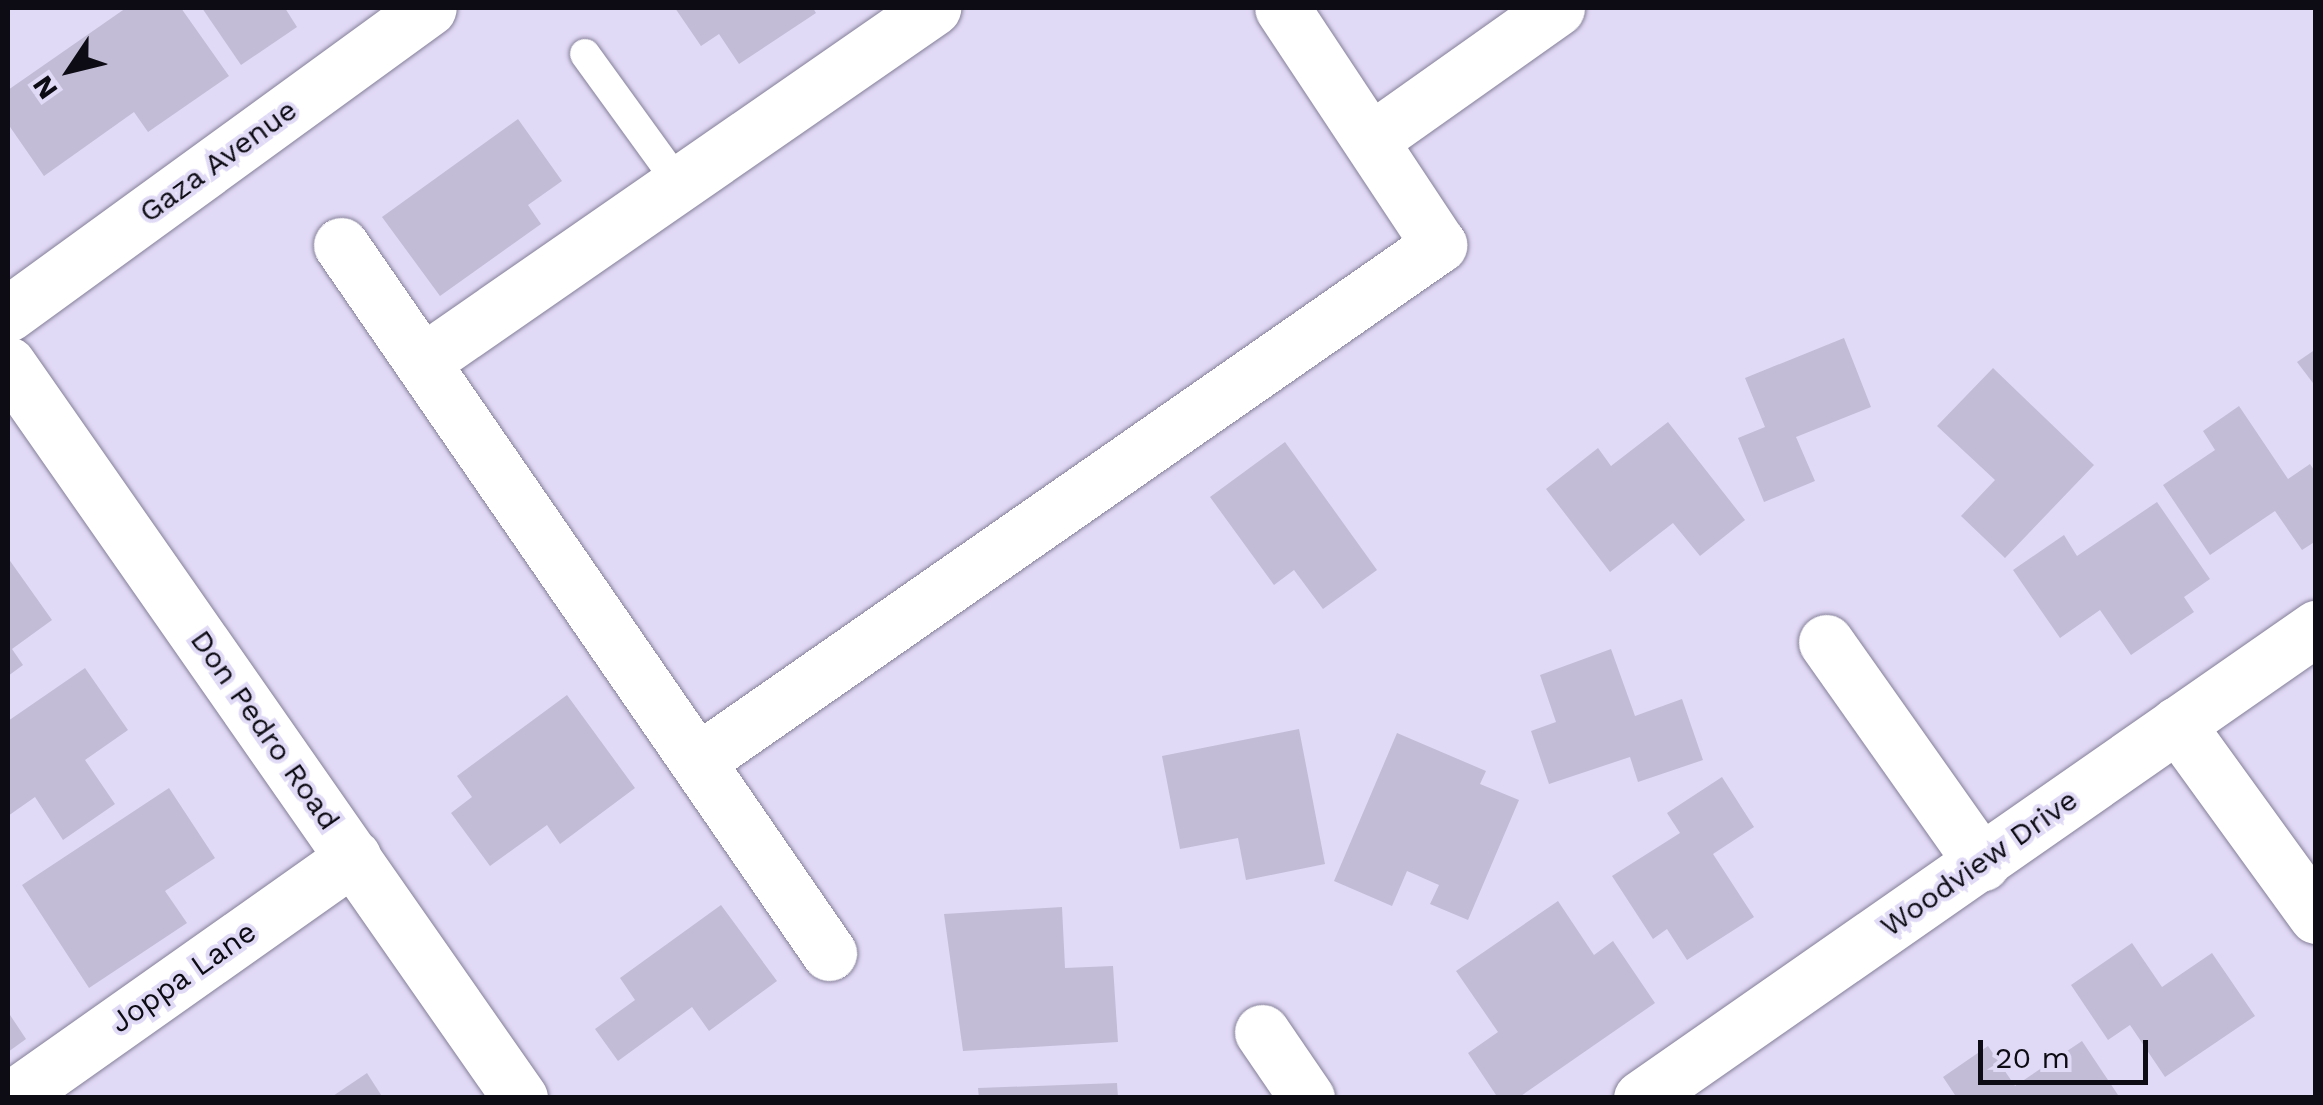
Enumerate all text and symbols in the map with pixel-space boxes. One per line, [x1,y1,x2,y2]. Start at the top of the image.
north arrow [20,20,120,120]
text: N [26,70,64,105]
street label: Gaza Avenue [131,91,305,231]
street label: Don Pedro Road [183,623,347,837]
street label: Woodview Drive [1873,781,2085,945]
street label: Joppa Lane [103,913,263,1041]
scale bar [1983,1020,2153,1082]
text: 20 m [1995,1040,2070,1075]

